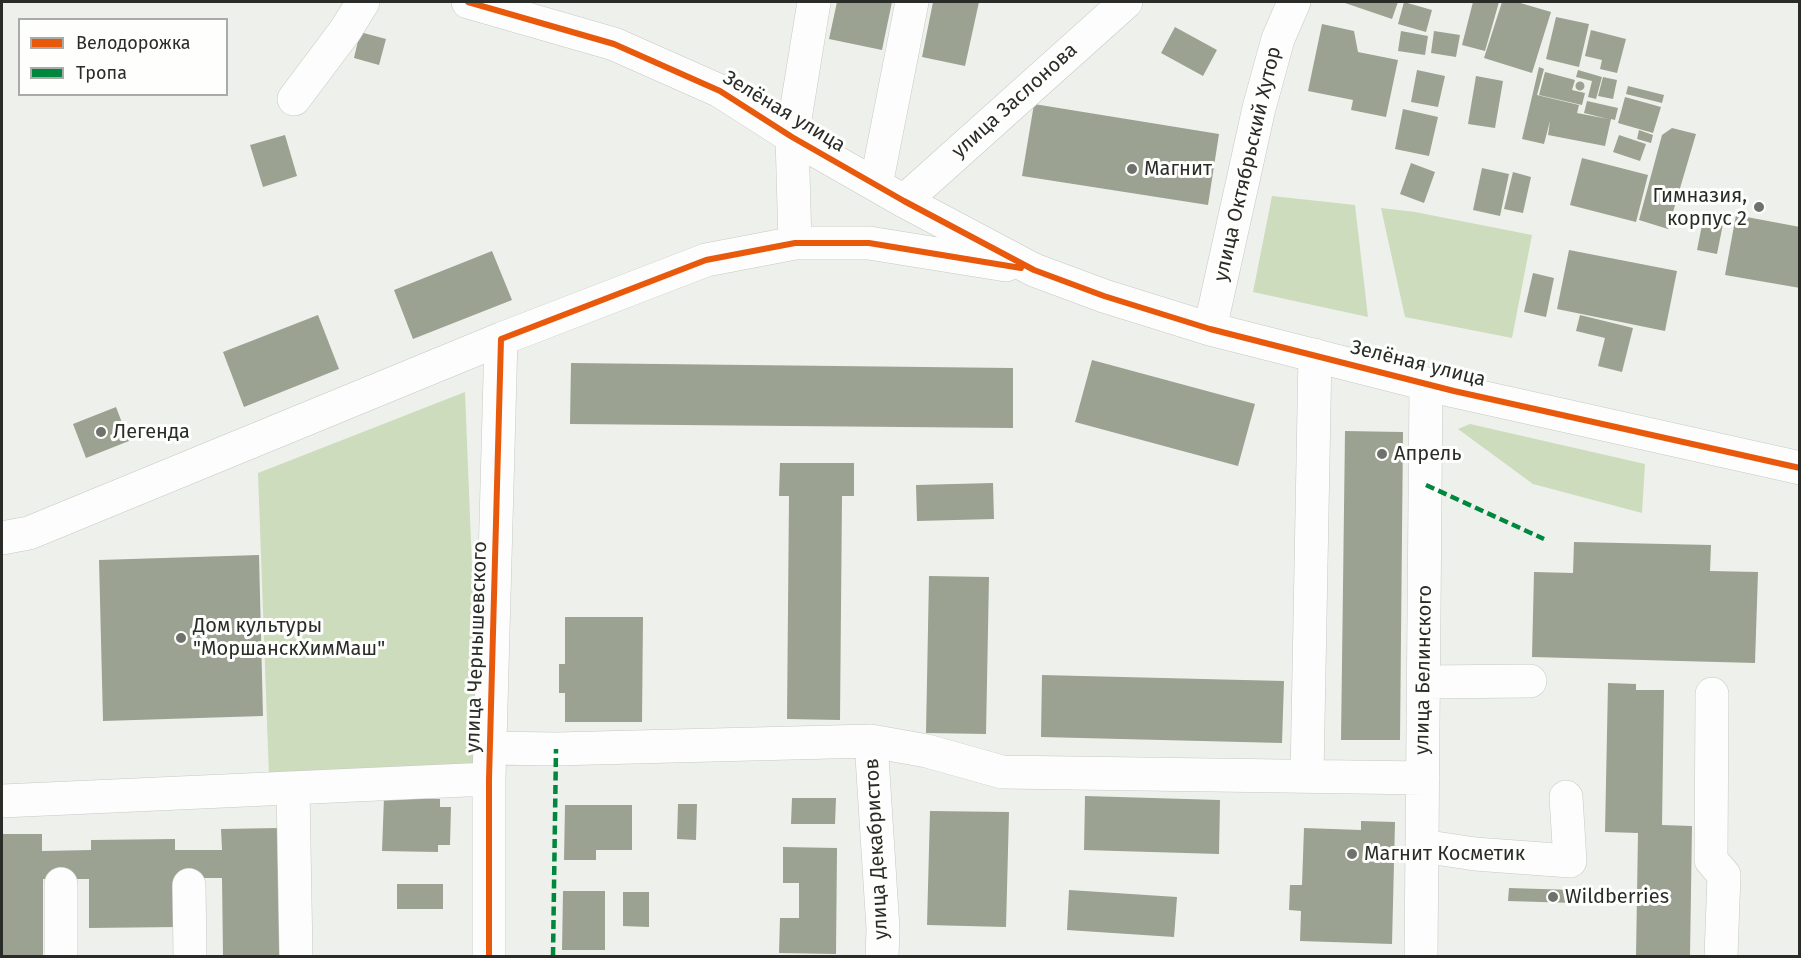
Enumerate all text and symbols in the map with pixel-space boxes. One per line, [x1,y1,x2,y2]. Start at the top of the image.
legend [18,18,228,96]
text: Велодорожка [76,32,191,54]
street label: улица Заслонова [947,38,1083,164]
street label: улица Октябрьский Хутор [1209,44,1287,284]
text: Тропа [76,62,127,84]
street label: Зелёная улица [719,66,849,158]
place label: Магнит [1144,157,1212,181]
marker: Магнит [1125,162,1139,176]
place label: Гимназия, корпус 2 [1652,184,1747,231]
marker: Гимназия, корпус 2 [1752,200,1766,214]
street label: Зелёная улица [1348,336,1488,392]
place label: Легенда [113,420,190,444]
marker: Легенда [94,425,108,439]
place label: Апрель [1394,442,1462,466]
marker: Апрель [1375,447,1389,461]
street label: улица Чернышевского [461,541,493,753]
street label: улица Белинского [1411,585,1437,755]
place label: Дом культуры "МоршанскХимМаш" [193,614,385,661]
marker: Дом культуры "МоршанскХимМаш" [174,631,188,645]
street label: улица Декабристов [860,758,894,940]
place label: Магнит Косметик [1364,842,1525,866]
marker: Магнит Косметик [1345,847,1359,861]
place label: Wildberries [1565,885,1669,909]
marker: Wildberries [1546,890,1560,904]

